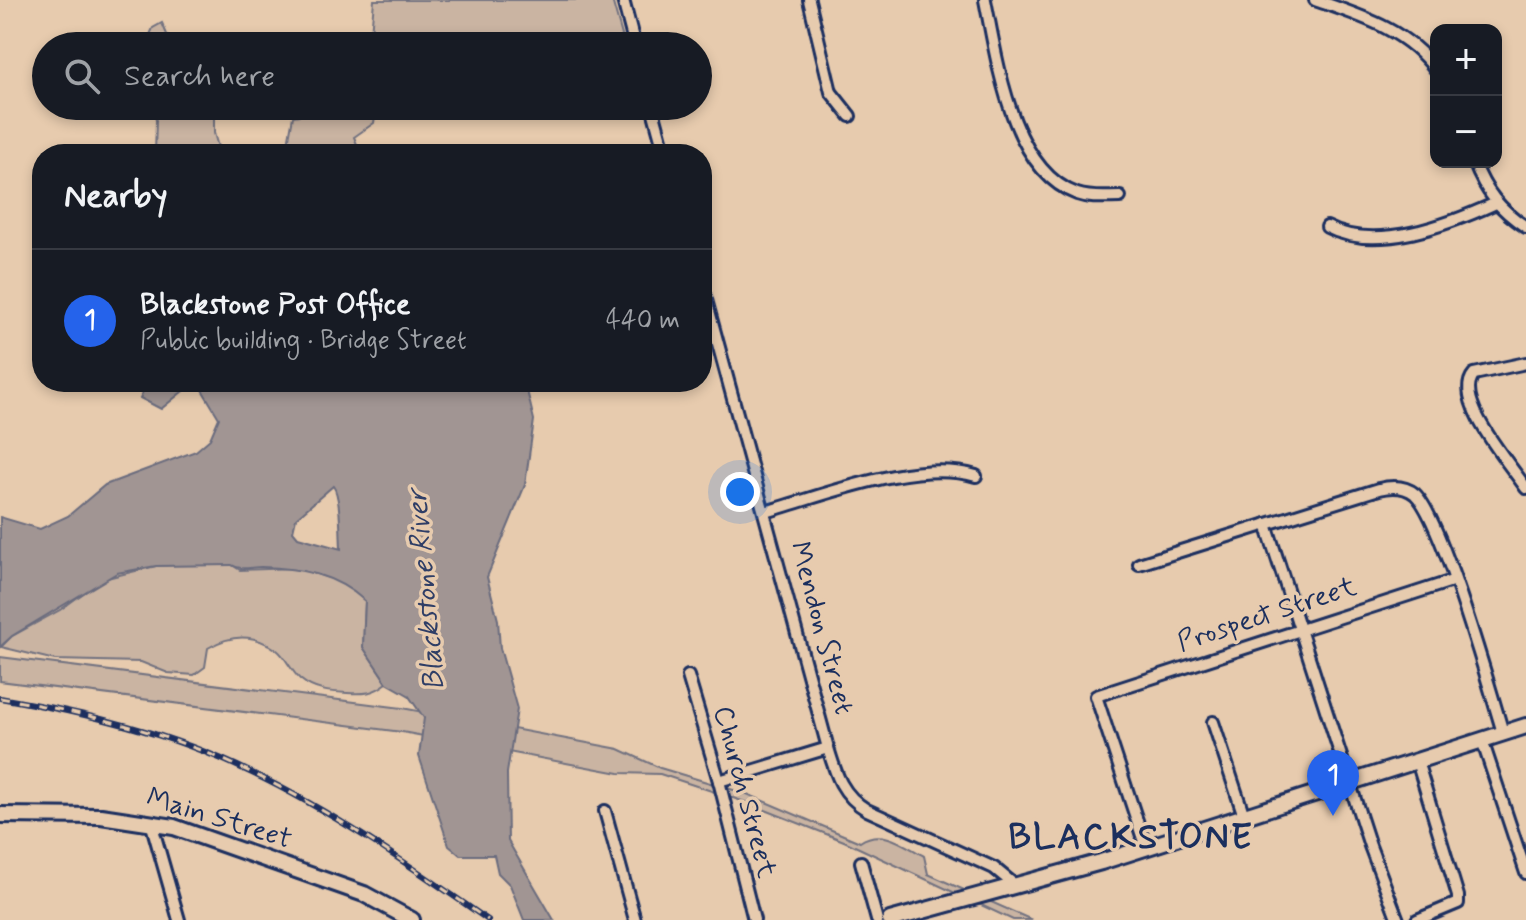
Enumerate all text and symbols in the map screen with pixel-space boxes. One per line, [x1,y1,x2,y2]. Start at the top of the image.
map controls [1430,24,1502,168]
button: + [1430,24,1502,96]
search box [32,32,712,120]
icon: search [60,54,104,98]
text: Search here [124,57,275,96]
button: − [1430,96,1502,168]
text: Nearby [64,174,168,219]
text: Blackstone Post Office [140,285,411,324]
text: 1 [84,304,96,338]
text: 440 m [606,304,680,338]
text: Public building · Bridge Street [140,324,467,358]
your location [720,472,760,512]
water label: Blackstone River [397,484,454,692]
street label: Mendon Street [780,537,862,719]
street label: Prospect Street [1173,568,1362,661]
street label: Church Street [703,702,785,882]
pin: 1 [1307,750,1359,816]
street label: Main Street [142,779,296,859]
district label: BLACKSTONE [1008,815,1254,862]

